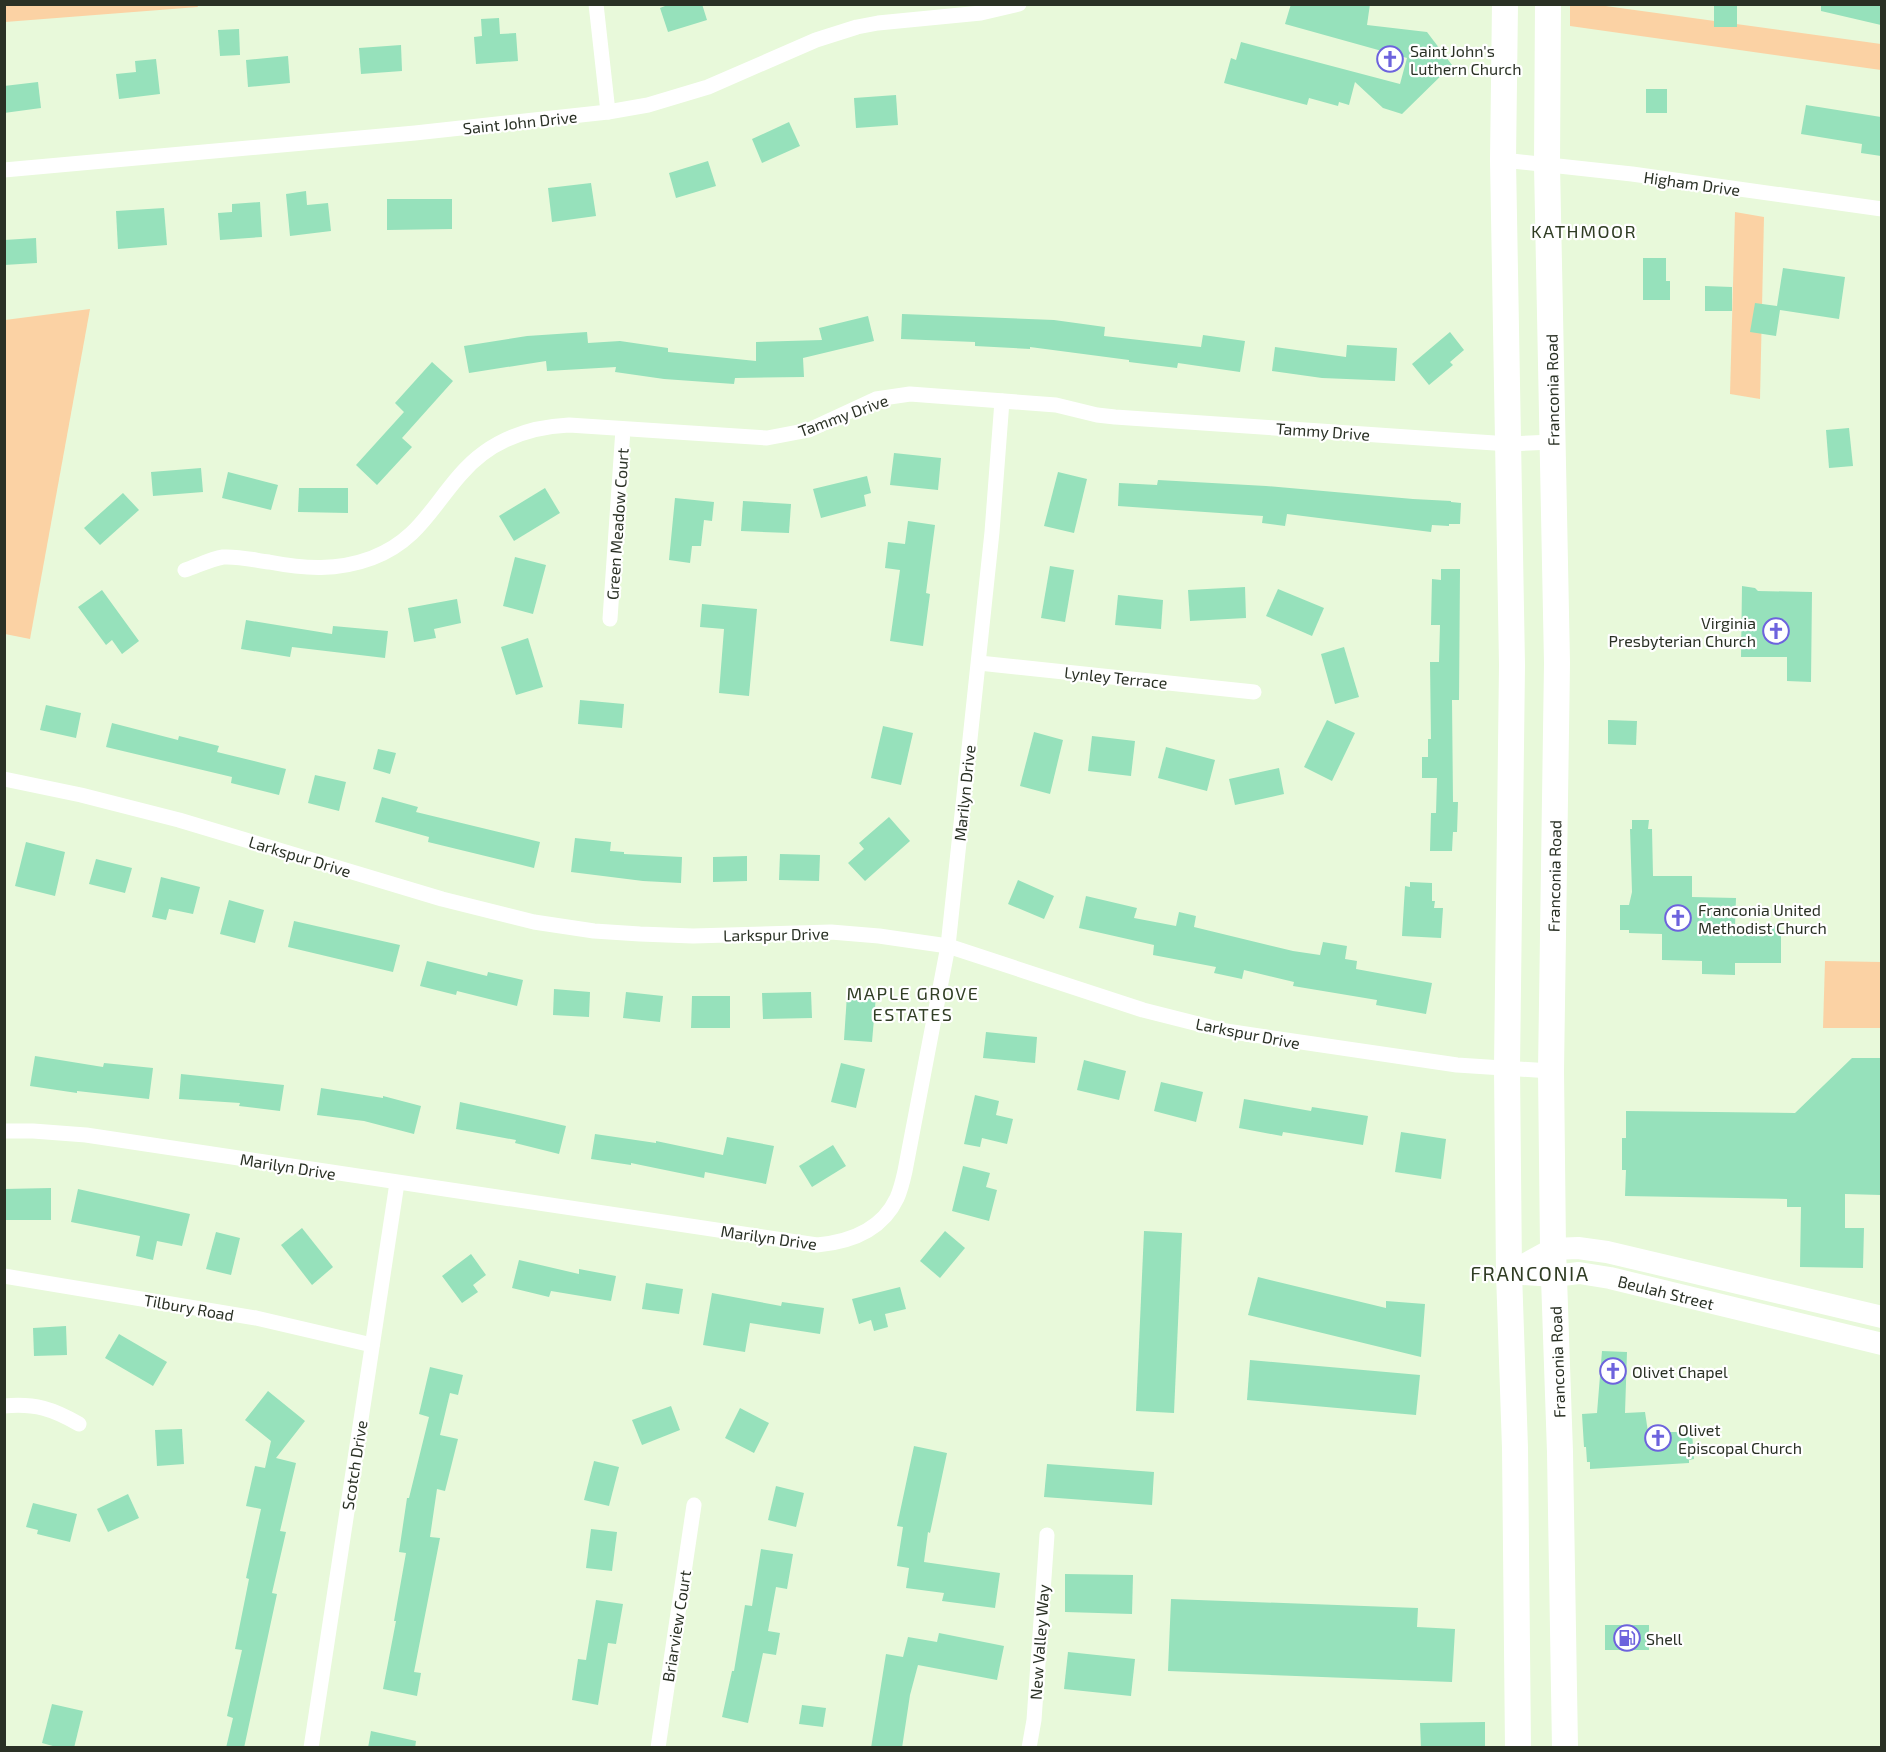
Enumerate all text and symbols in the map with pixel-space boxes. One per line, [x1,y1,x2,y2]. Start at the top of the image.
place label: Saint John's Luthern Church [1410,41,1521,78]
church icon: Saint John's Luthern Church [1375,44,1405,74]
street label: Saint John Drive [462,107,578,137]
street label: Higham Drive [1643,167,1741,199]
district label: KATHMOOR [1531,220,1637,242]
street label: Franconia Road [1542,334,1562,446]
street label: Tammy Drive [795,390,891,440]
street label: Tammy Drive [1275,418,1371,444]
street label: Green Meadow Court [602,447,632,601]
place label: Virginia Presbyterian Church [1609,613,1756,650]
church icon: Virginia Presbyterian Church [1761,616,1791,646]
street label: Lynley Terrace [1064,662,1168,692]
street label: Marilyn Drive [949,744,979,842]
street label: Franconia Road [1544,820,1564,932]
street label: Larkspur Drive [247,831,353,881]
place label: Franconia United Methodist Church [1698,900,1827,937]
church icon: Franconia United Methodist Church [1663,903,1693,933]
street label: Larkspur Drive [723,924,829,944]
district label: MAPLE GROVE ESTATES [847,982,979,1025]
street label: Larkspur Drive [1194,1014,1302,1052]
street label: Marilyn Drive [239,1149,337,1183]
street label: Marilyn Drive [720,1221,818,1253]
district label: FRANCONIA [1470,1261,1590,1285]
street label: Beulah Street [1616,1271,1716,1313]
street label: Tilbury Road [142,1290,236,1324]
street label: Franconia Road [1546,1306,1568,1418]
church icon: Olivet Chapel [1598,1356,1628,1386]
place label: Olivet Chapel [1632,1362,1728,1381]
street label: Scotch Drive [338,1419,370,1511]
place label: Olivet Episcopal Church [1678,1420,1802,1457]
church icon: Olivet Episcopal Church [1643,1423,1673,1453]
street label: Briarview Court [658,1569,694,1683]
street label: New Valley Way [1025,1583,1053,1700]
fuel station icon: Shell [1612,1623,1642,1653]
place label: Shell [1646,1629,1683,1648]

